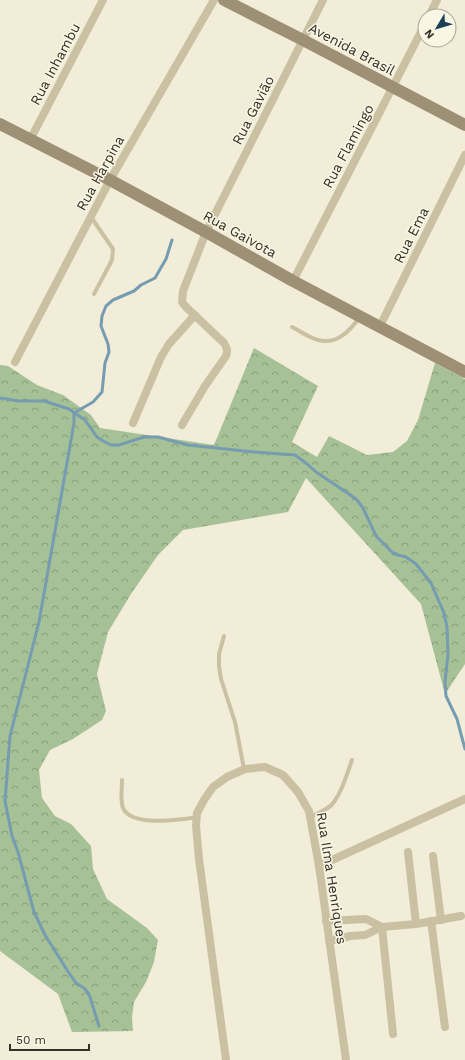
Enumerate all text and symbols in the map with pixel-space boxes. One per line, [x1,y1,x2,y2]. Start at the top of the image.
north arrow [417,8,457,48]
street label: Avenida Brasil [306,19,399,79]
street label: Rua Inhambu [27,20,83,108]
text: N [422,27,437,41]
street label: Rua Gavião [229,73,277,147]
street label: Rua Flamingo [319,101,377,191]
street label: Rua Harpina [73,133,127,213]
street label: Rua Ema [390,204,432,266]
street label: Rua Gaivota [201,207,279,261]
street label: Rua Ilma Henriques [314,811,350,945]
scale bar [10,1026,89,1052]
text: 50 m [16,1033,46,1047]

